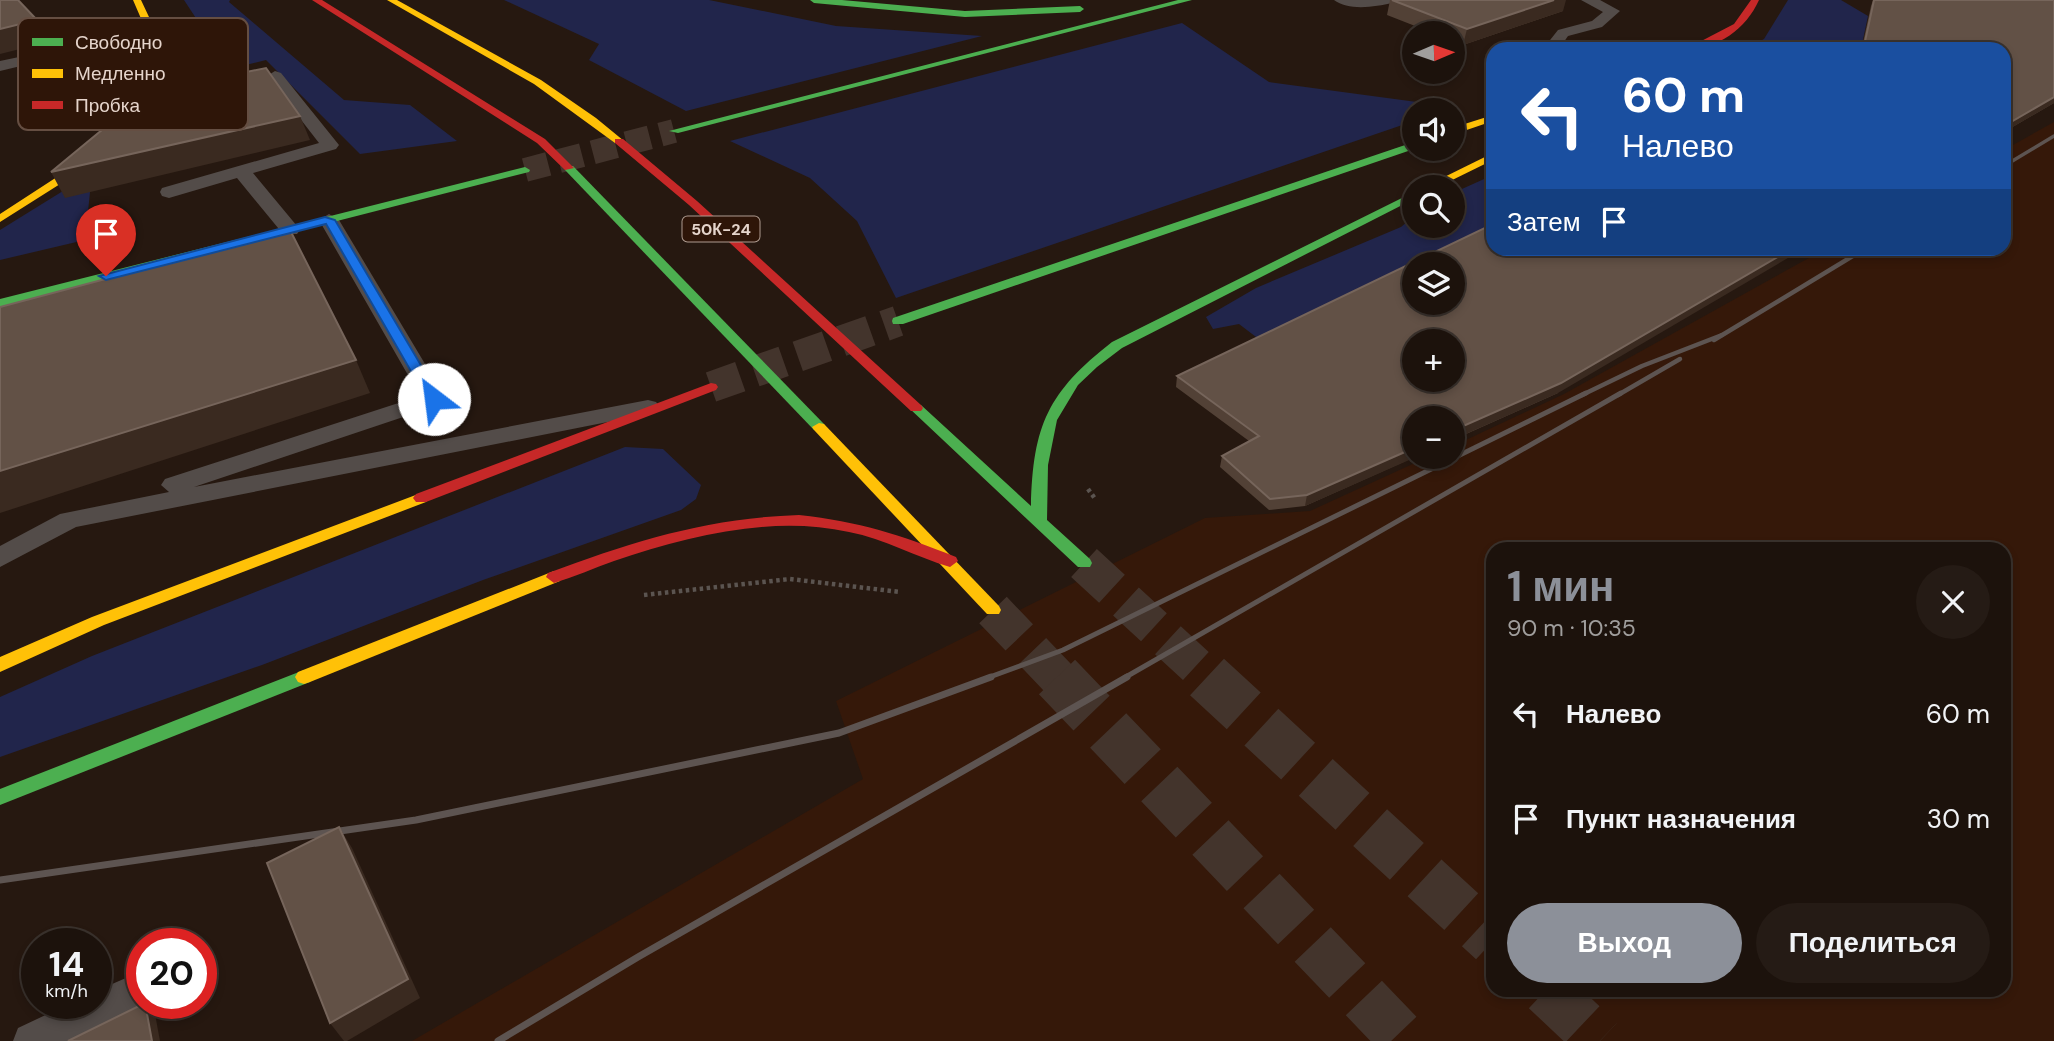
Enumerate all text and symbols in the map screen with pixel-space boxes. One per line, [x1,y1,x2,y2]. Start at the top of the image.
legend [18,18,248,130]
north arrow [1402,21,1465,84]
map controls [1402,21,1465,469]
text: Свободно [75,30,162,55]
text: Медленно [75,61,165,86]
text: 60 m [1622,63,1745,127]
icon: left [1507,70,1598,161]
text: Пробка [75,93,140,118]
button: sound [1402,98,1465,161]
text: Налево [1622,125,1734,167]
button: search [1402,175,1465,238]
icon: arrive [1595,203,1633,241]
pin [76,204,136,276]
text: Затем [1507,205,1581,239]
icon: arrive [87,215,125,253]
road number: 50К-24 [682,216,760,242]
button: layers [1402,252,1465,315]
button: + [1402,329,1465,392]
position arrow [397,362,471,436]
button: − [1402,406,1465,469]
text: 1 мин [1507,559,1614,614]
button: close [1916,565,1990,639]
text: 90 m · 10:35 [1507,613,1636,643]
icon: left [1507,695,1545,733]
text: Налево [1566,697,1661,731]
text: 60 m [1926,697,1990,731]
icon: arrive [1507,800,1545,838]
text: Пункт назначения [1566,802,1796,836]
text: 30 m [1927,802,1990,836]
button: Выход [1507,903,1742,983]
button: Поделиться [1756,903,1990,983]
speed limit sign: 20 [126,928,217,1019]
text: 14 [49,941,84,987]
text: km/h [45,979,88,1003]

